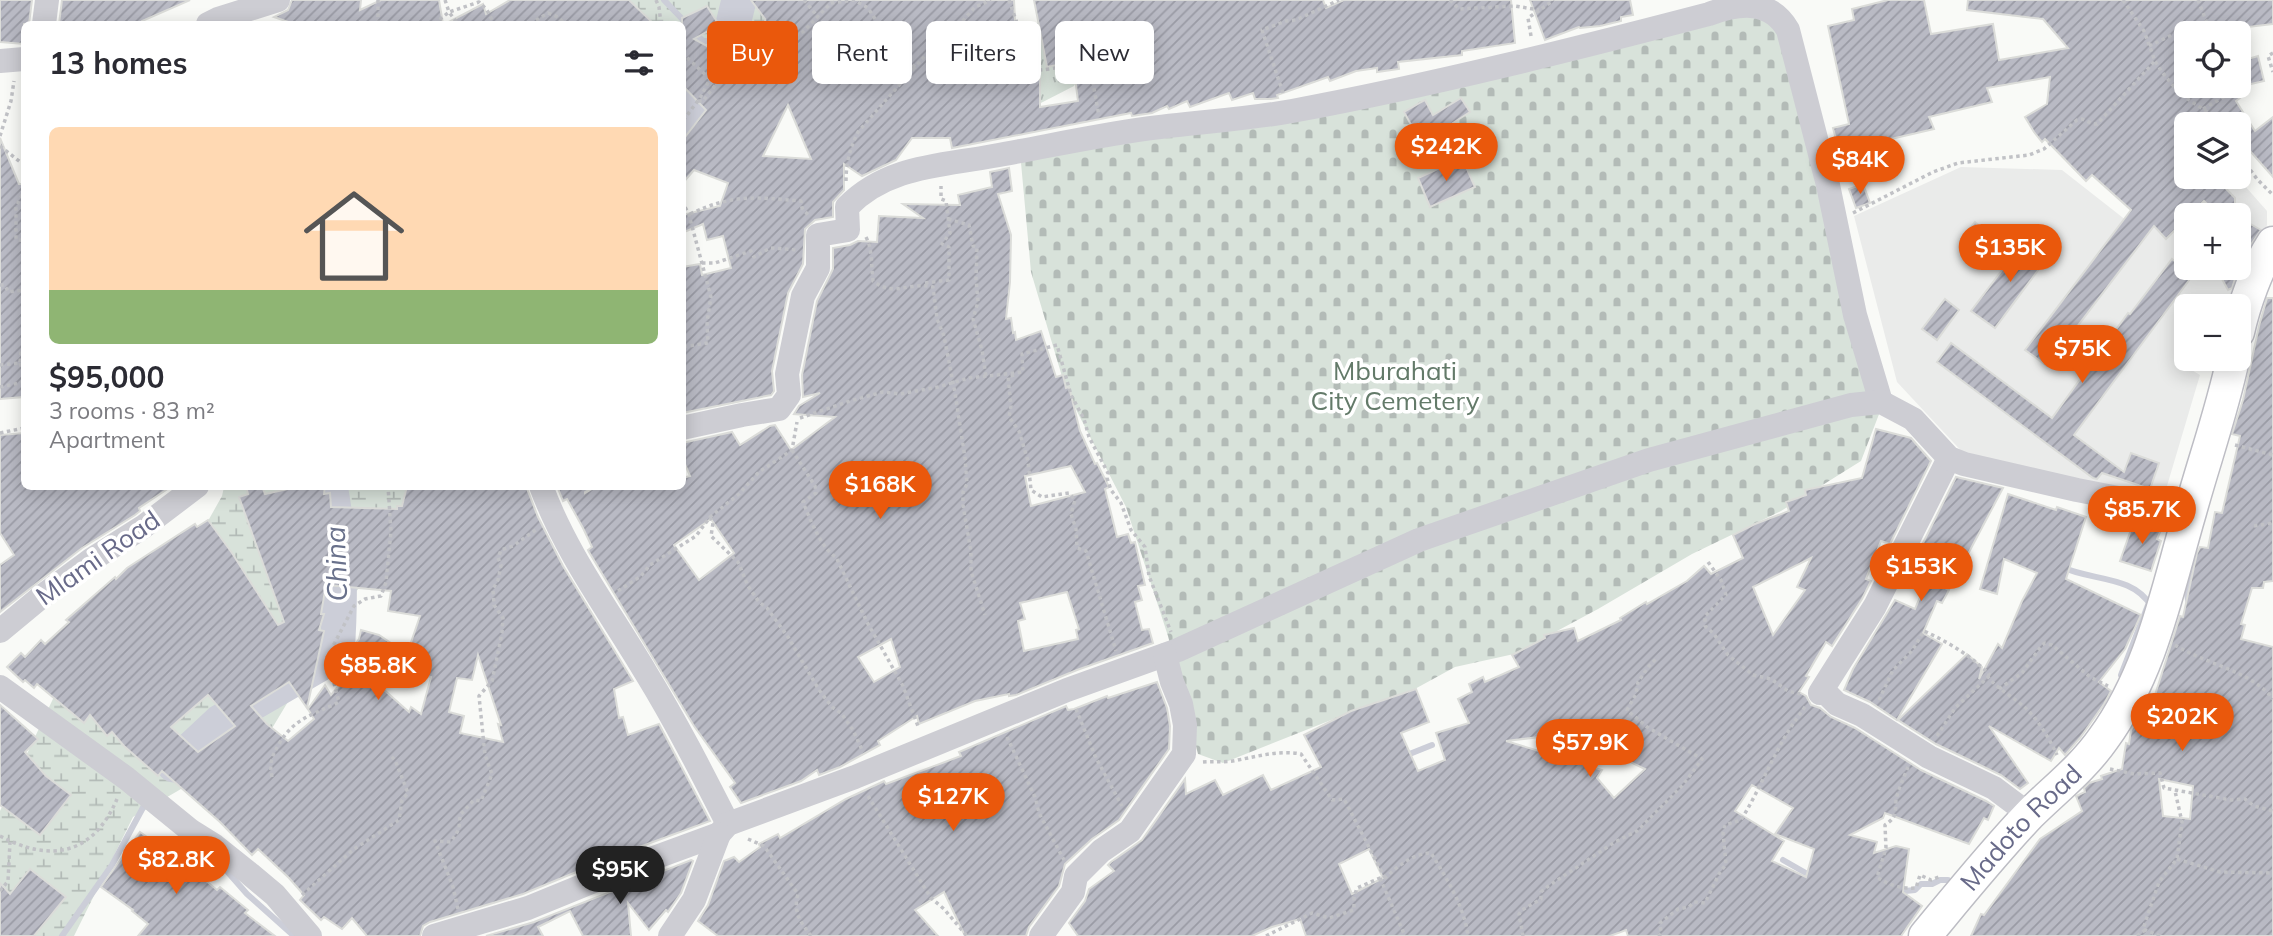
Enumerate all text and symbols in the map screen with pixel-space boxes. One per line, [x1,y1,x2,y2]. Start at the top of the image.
chip: Buy [707,21,798,84]
chip: Rent [812,21,912,84]
chip: Filters [926,21,1041,84]
chip: New [1055,21,1154,84]
map controls [2174,21,2251,371]
button: locate [2174,21,2251,98]
text: 13 homes [49,44,188,82]
icon: filters [620,44,658,82]
button: layers [2174,112,2251,189]
pin: $242K [1397,124,1495,183]
text: $242K [1411,131,1481,160]
pin: $84K [1819,136,1901,196]
text: $84K [1832,144,1888,173]
icon: home [291,173,417,299]
button: + [2174,203,2251,280]
pin: $135K [1961,224,2059,284]
text: $135K [1975,232,2045,261]
button: − [2174,294,2251,371]
pin: $75K [2041,326,2123,385]
text: $75K [2054,333,2110,362]
park label: Mburahati City Cemetery [1311,354,1480,417]
text: $95,000 [49,358,164,396]
text: 3 rooms · 83 m² [49,396,215,425]
text: Apartment [49,425,165,454]
pin: $168K [831,462,929,521]
text: $168K [845,469,915,498]
pin: $85.7K [2085,486,2199,546]
text: $85.7K [2104,494,2180,523]
street label: Mlami Road [29,503,166,612]
water label: China [317,526,354,602]
pin: $153K [1872,544,1970,603]
text: $153K [1886,551,1956,580]
pin: $85.8K [321,642,435,702]
text: $85.8K [340,650,416,679]
pin: $202K [2133,694,2231,753]
text: $202K [2147,701,2217,730]
pin: $57.9K [1533,720,1647,779]
text: $57.9K [1552,727,1628,756]
street label: Madoto Road [1953,757,2089,897]
pin: $127K [904,774,1002,833]
text: $127K [918,781,988,810]
pin: $82.8K [119,836,233,896]
text: $82.8K [138,844,214,873]
pin: $95K [579,846,661,906]
text: $95K [592,854,648,883]

